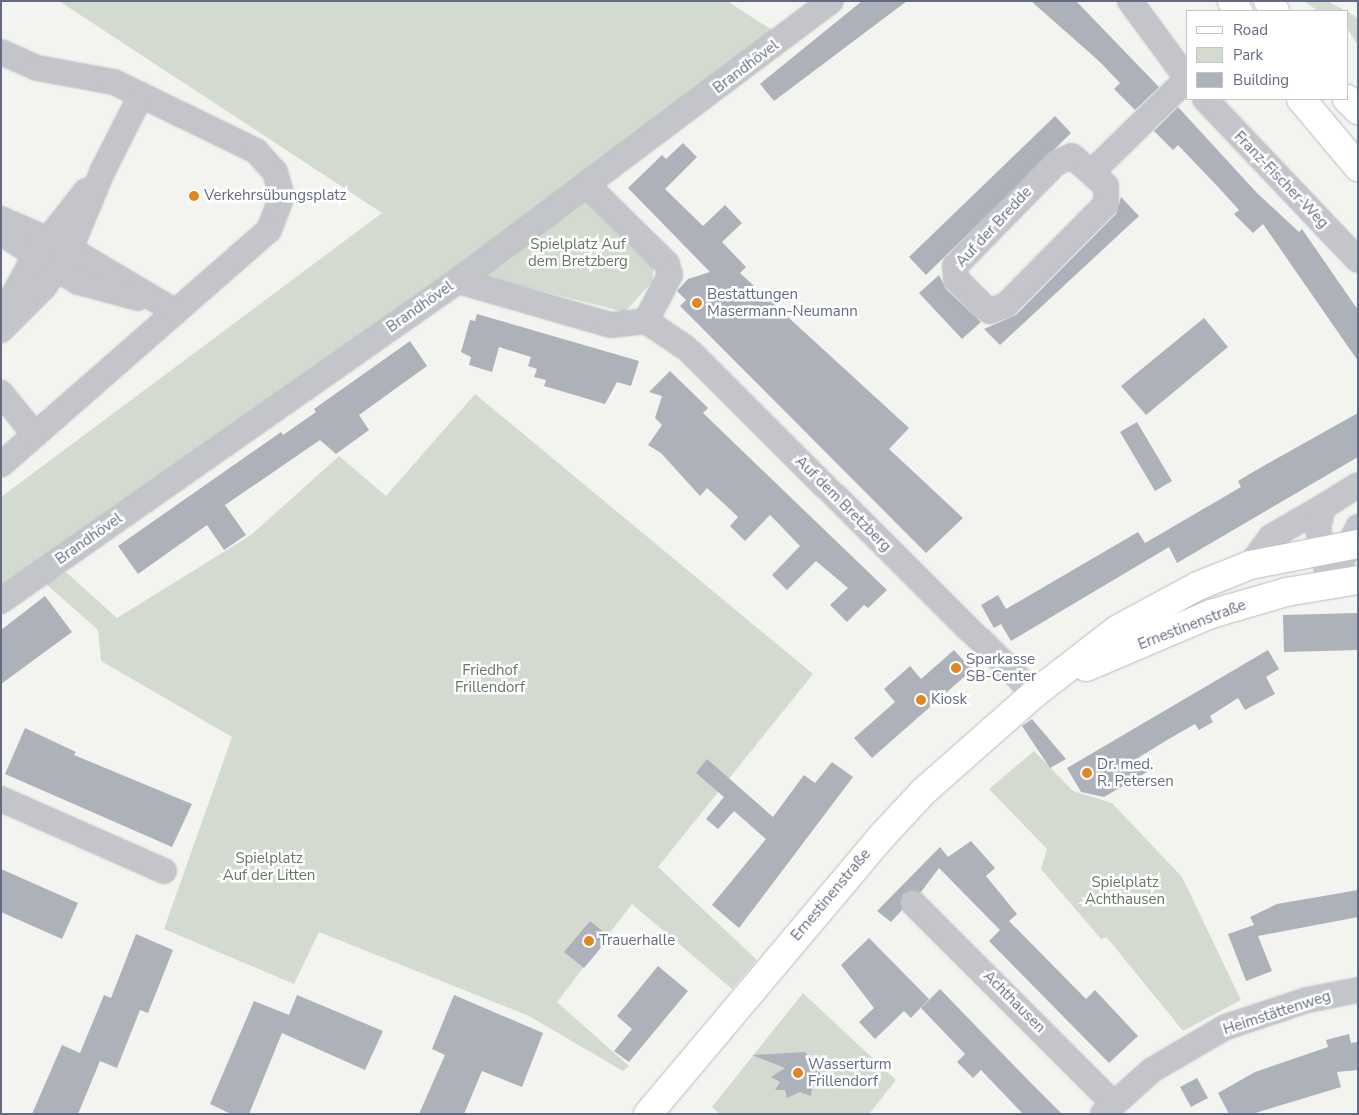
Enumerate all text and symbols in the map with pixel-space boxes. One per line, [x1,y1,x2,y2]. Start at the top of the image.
legend [1186,10,1349,100]
text: Road [1233,20,1268,40]
street label: Brandhövel [710,37,782,97]
text: Park [1233,45,1263,65]
text: Building [1233,70,1289,90]
street label: Franz-Fischer-Weg [1230,128,1332,232]
street label: Auf der Bredde [952,183,1036,271]
place label: Verkehrsübungsplatz [204,187,347,205]
marker: Verkehrsübungsplatz [188,190,200,202]
park label: Spielplatz Auf dem Bretzberg [528,235,628,270]
street label: Brandhövel [383,277,457,337]
place label: Bestattungen Masermann-Neumann [707,285,858,320]
marker: Bestattungen Masermann-Neumann [691,297,703,309]
street label: Auf dem Bretzberg [791,452,895,556]
street label: Brandhövel [52,509,126,569]
street label: Ernestinenstraße [1135,596,1249,654]
place label: Sparkasse SB-Center [966,650,1036,685]
park label: Friedhof Frillendorf [455,661,525,696]
marker: Sparkasse SB-Center [950,662,962,674]
place label: Kiosk [931,691,967,709]
marker: Kiosk [915,694,927,706]
place label: Dr. med. R. Petersen [1097,755,1174,790]
marker: Dr. med. R. Petersen [1081,767,1093,779]
street label: Ernestinenstraße [787,845,875,945]
park label: Spielplatz Auf der Litten [223,849,315,884]
park label: Spielplatz Achthausen [1085,873,1165,908]
place label: Trauerhalle [599,932,675,950]
marker: Trauerhalle [583,935,595,947]
street label: Achthausen [979,967,1049,1037]
street label: Heimstättenweg [1221,987,1333,1039]
place label: Wasserturm Frillendorf [808,1055,892,1090]
marker: Wasserturm Frillendorf [792,1067,804,1079]

